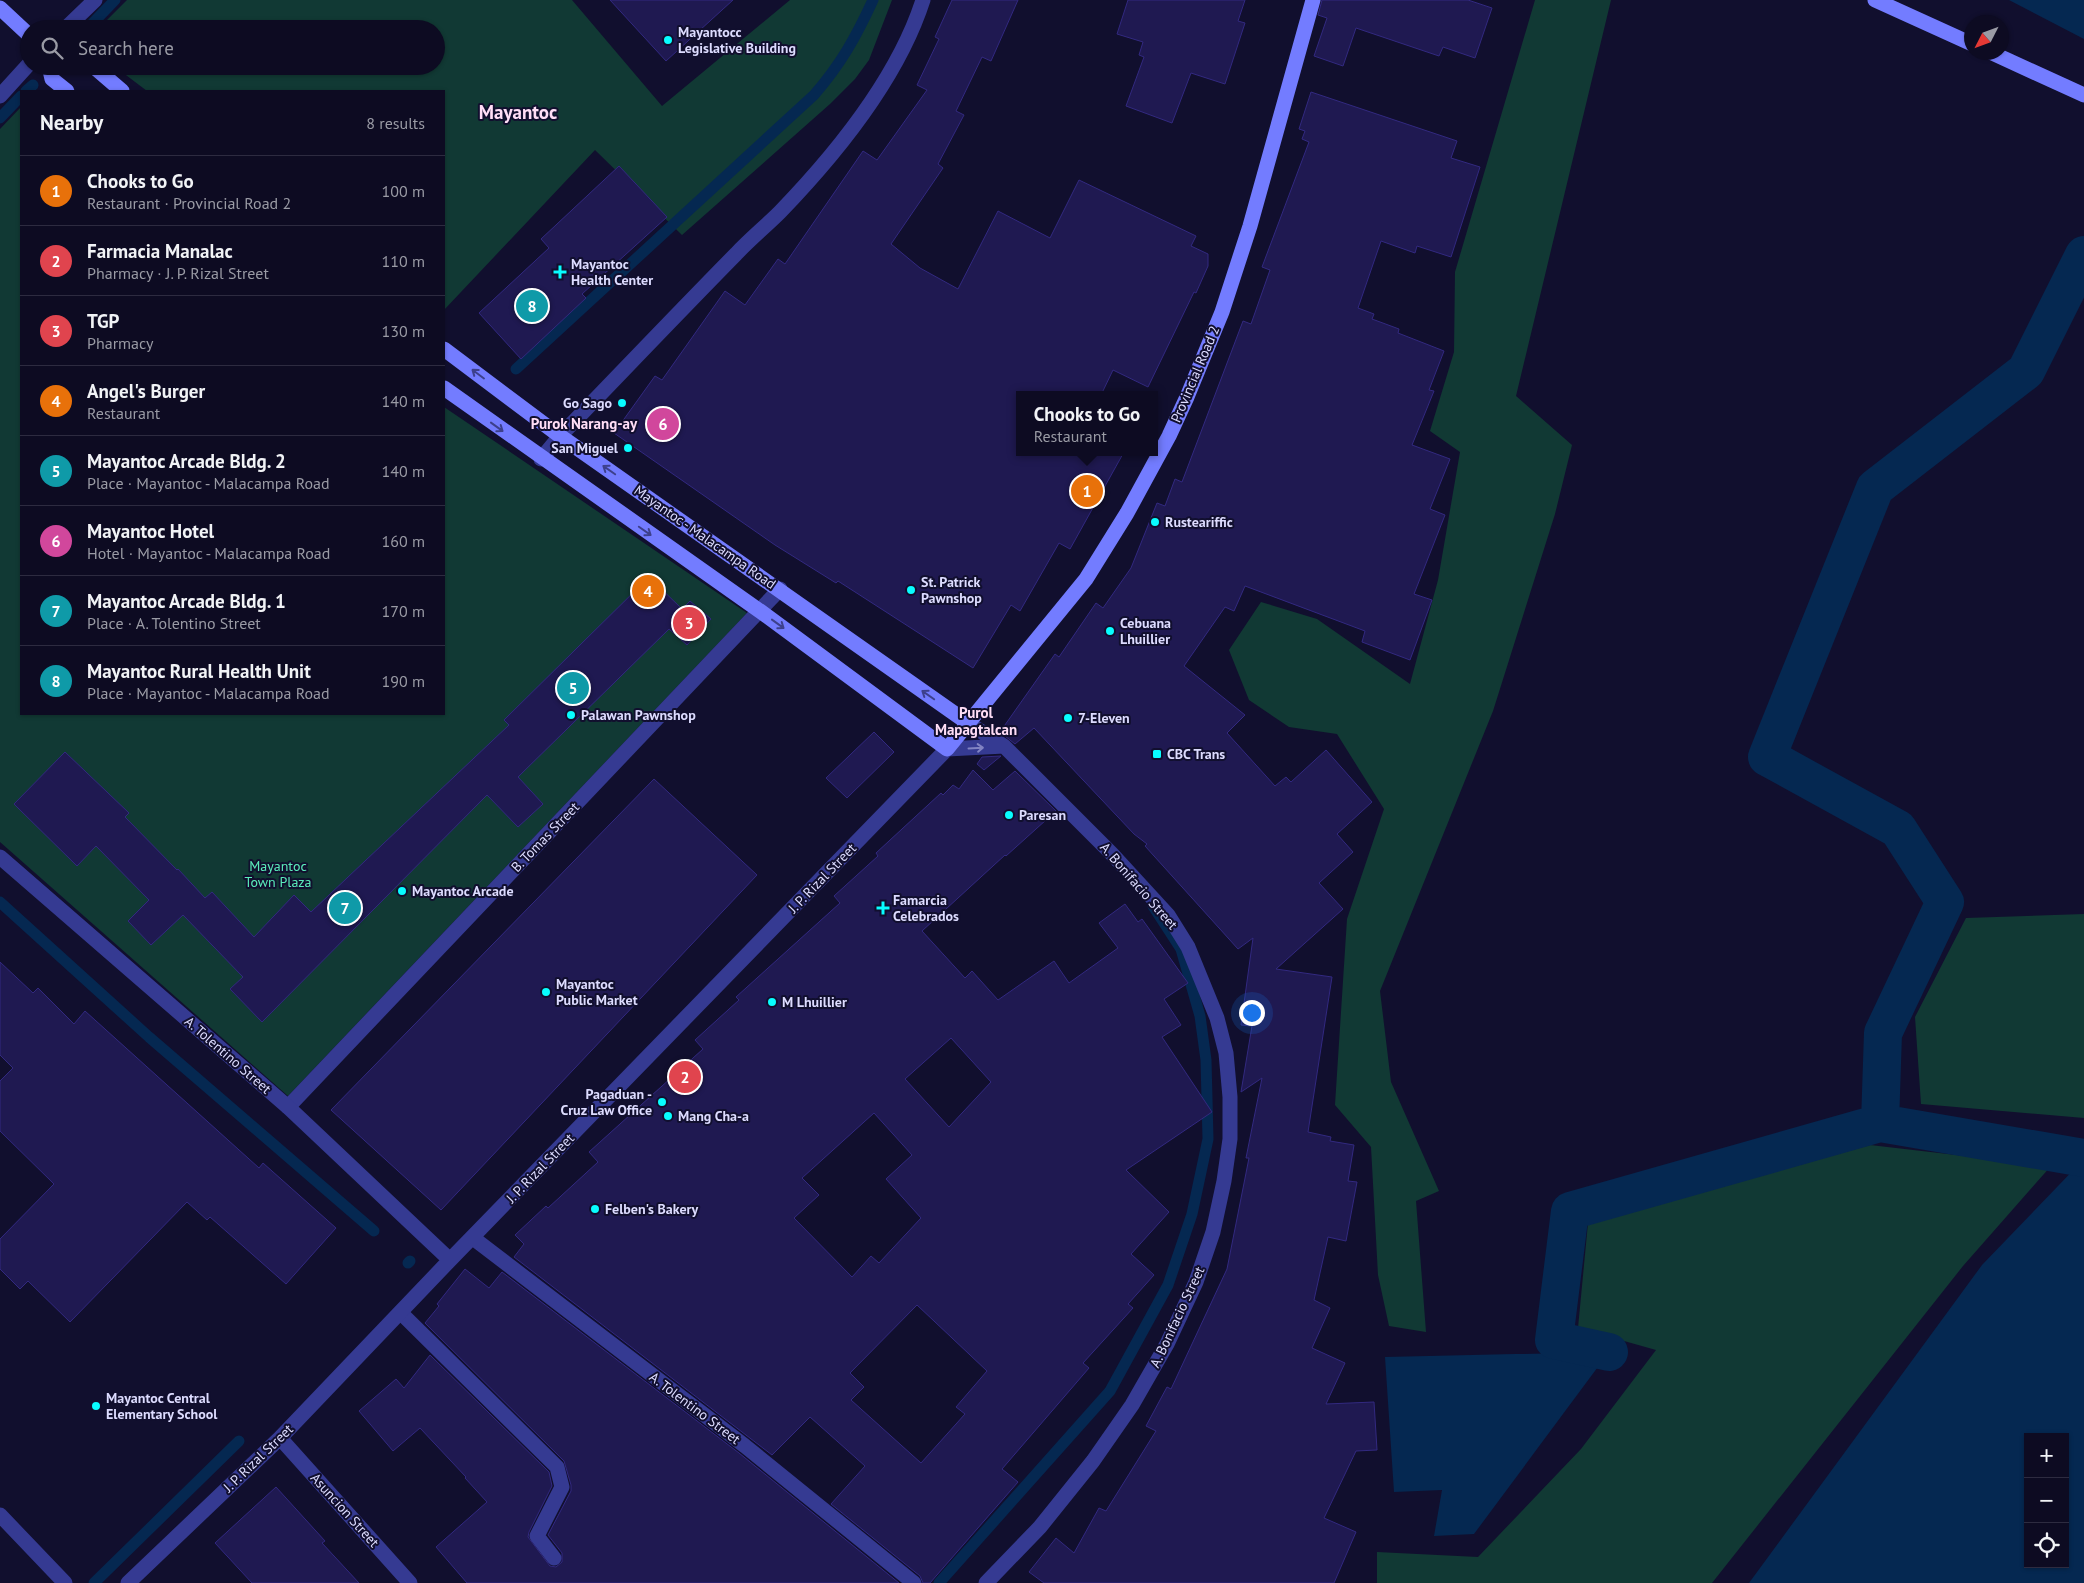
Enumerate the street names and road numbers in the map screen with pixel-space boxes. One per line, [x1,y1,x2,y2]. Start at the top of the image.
street label: Provincial Road 2 [1167,323,1223,425]
street label: Mayantoc - Malacampa Road [631,481,779,593]
street label: B. Tomas Street [507,798,583,876]
street label: J. P. Rizal Street [783,839,860,917]
street label: A. Bonifacio Street [1096,839,1182,934]
street label: A. Tolentino Street [181,1012,275,1098]
street label: J. P. Rizal Street [501,1129,578,1207]
street label: A. Bonifacio Street [1146,1263,1208,1371]
street label: A. Tolentino Street [646,1368,744,1448]
street label: J. P. Rizal Street [219,1420,297,1497]
street label: Asuncion Street [307,1469,383,1551]

